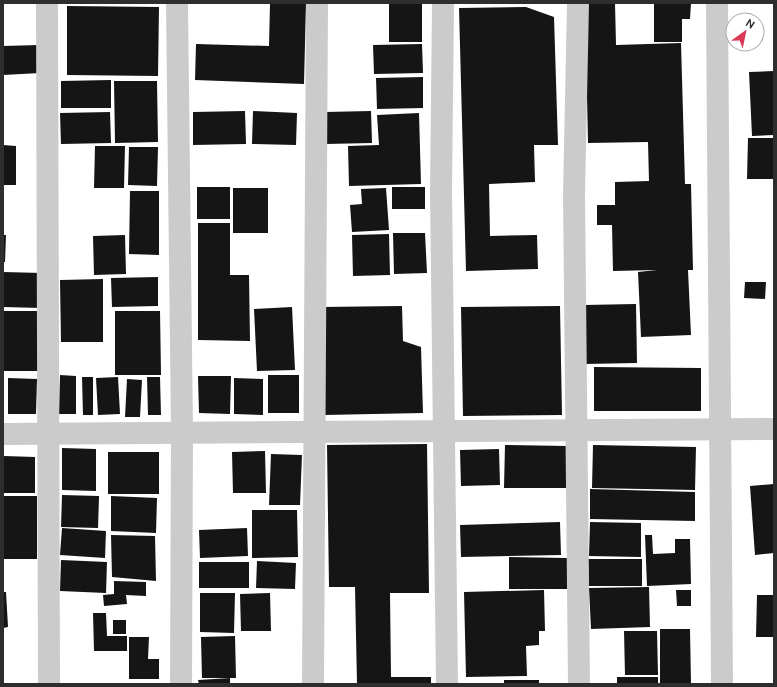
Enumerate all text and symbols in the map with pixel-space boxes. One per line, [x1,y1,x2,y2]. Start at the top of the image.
north arrow [725,12,765,52]
text: N [744,16,757,31]

